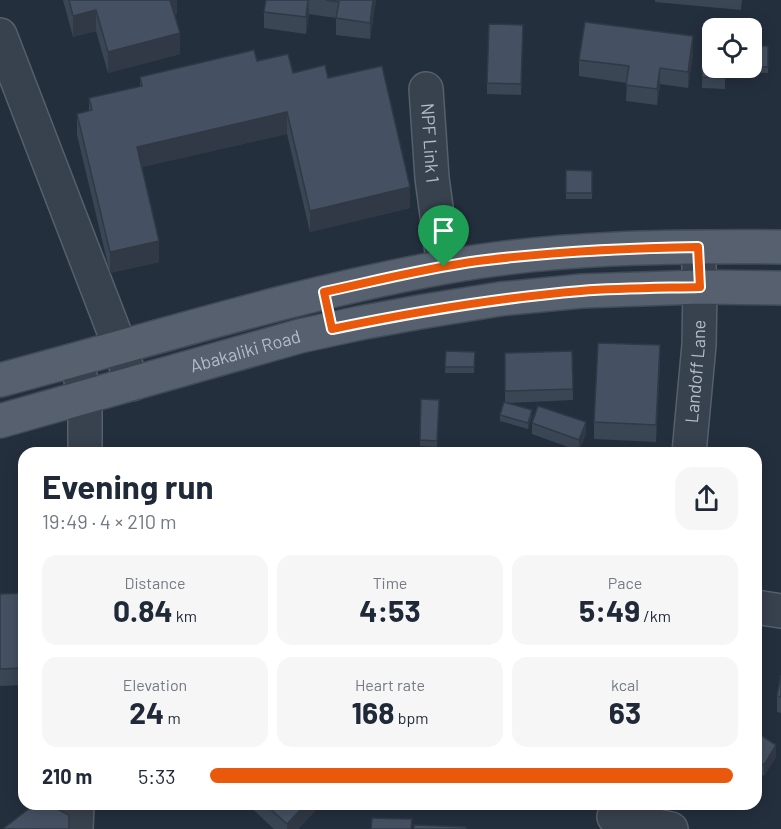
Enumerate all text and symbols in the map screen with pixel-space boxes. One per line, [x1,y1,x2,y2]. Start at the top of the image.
map controls [702,18,762,78]
button: locate [702,18,762,78]
street label: NPF Link 1 [417,102,445,184]
pin [418,205,469,267]
icon: arrive [427,214,460,247]
street label: Landoff Lane [680,319,709,424]
street label: Abakaliki Road [187,324,303,377]
text: Evening run [42,466,214,506]
button: share [675,467,738,530]
text: 19:49 · 4 × 210 m [42,509,177,533]
text: Distance [125,573,185,592]
text: Time [373,573,407,592]
text: Pace [608,573,642,592]
text: 0.84 [113,592,173,628]
text: 4:53 [359,592,421,628]
text: 5:49 [579,592,640,628]
text: km [173,606,197,625]
text: /km [640,606,671,625]
text: Elevation [123,675,187,694]
text: Heart rate [355,675,425,694]
text: kcal [611,675,639,694]
text: 24 [129,694,164,730]
text: 168 [352,694,394,730]
text: 63 [609,694,641,730]
text: m [164,708,181,727]
text: bpm [394,708,428,727]
text: 210 m [42,764,92,788]
text: 5:33 [138,764,176,788]

